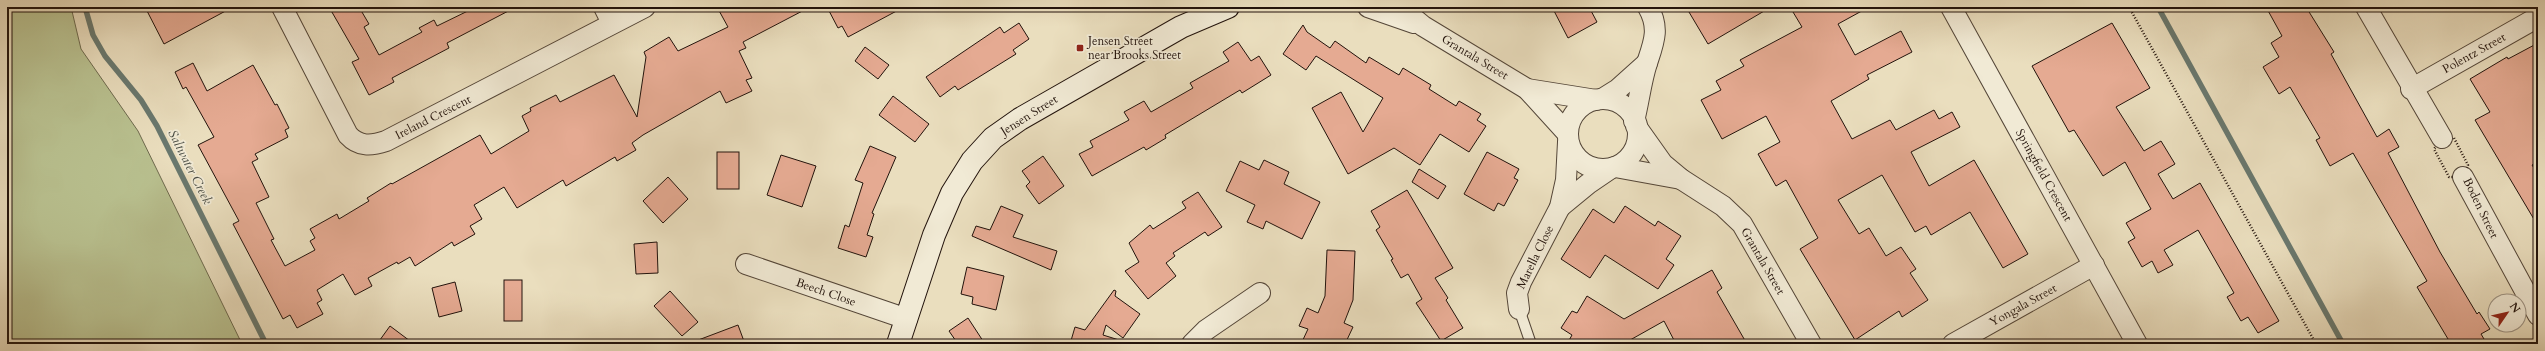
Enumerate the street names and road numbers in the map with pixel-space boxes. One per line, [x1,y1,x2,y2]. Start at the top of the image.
street label: Polentz Street [2439,29,2509,77]
street label: Grantala Street [1439,31,1512,83]
street label: Ireland Crescent [392,91,474,143]
street label: Jensen Street [996,91,1061,140]
street label: Springfield Crescent [2012,126,2076,224]
street label: Boden Street [2459,175,2503,241]
street label: Marella Close [1513,222,1557,292]
street label: Grantala Street [1737,224,1789,298]
street label: Beech Close [794,274,858,310]
street label: Yongala Street [1987,280,2060,330]

